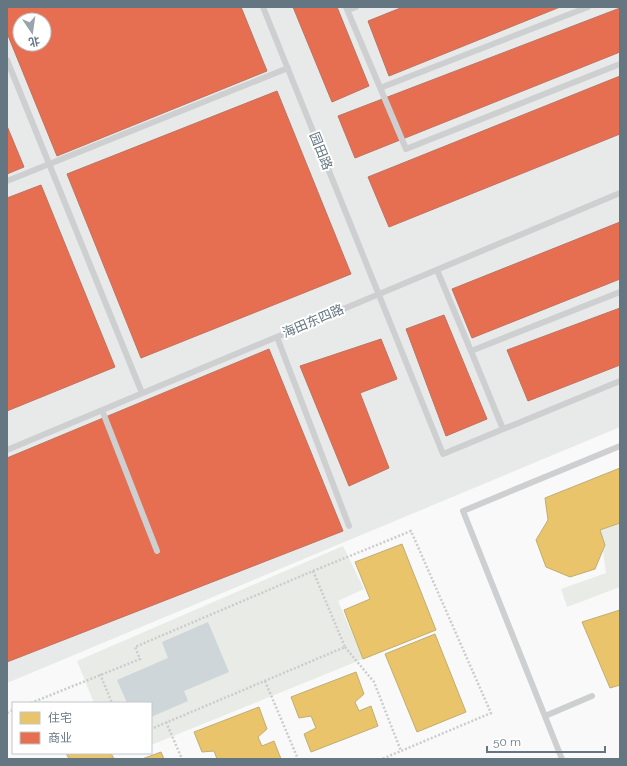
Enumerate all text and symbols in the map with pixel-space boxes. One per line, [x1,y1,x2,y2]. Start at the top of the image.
north arrow [12,12,52,52]
text: 北 [27,34,41,49]
street label: 园田路 [307,130,335,172]
street label: 海田东四路 [280,301,346,341]
legend [12,702,152,754]
text: 住宅 [48,711,72,725]
scale bar [487,728,605,754]
text: 商业 [48,731,72,745]
text: 50 m [493,735,521,749]

